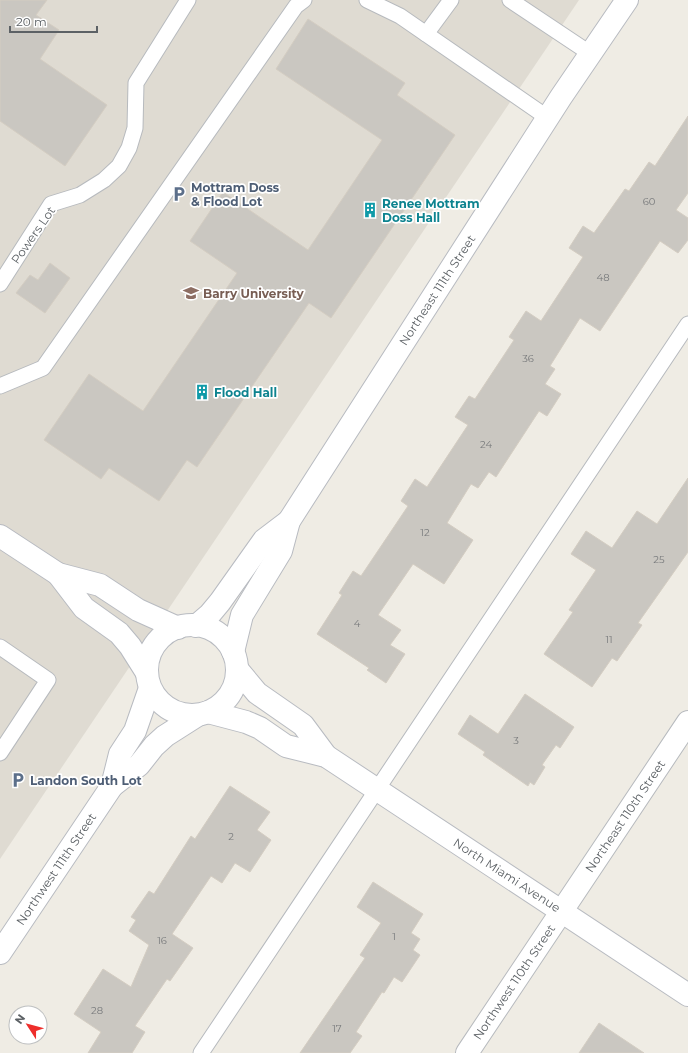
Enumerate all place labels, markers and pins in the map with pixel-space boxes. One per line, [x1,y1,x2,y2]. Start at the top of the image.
place label: Mottram Doss & Flood Lot [191,180,280,209]
parking icon: Mottram Doss & Flood Lot [170,185,188,203]
place label: Renee Mottram Doss Hall [382,196,480,225]
building icon: Renee Mottram Doss Hall [361,201,379,219]
school or university icon: Barry University [182,284,200,302]
place label: Barry University [203,286,304,301]
building icon: Flood Hall [193,383,211,401]
place label: Flood Hall [214,385,277,400]
parking icon: Landon South Lot [9,771,27,789]
place label: Landon South Lot [30,773,143,788]

